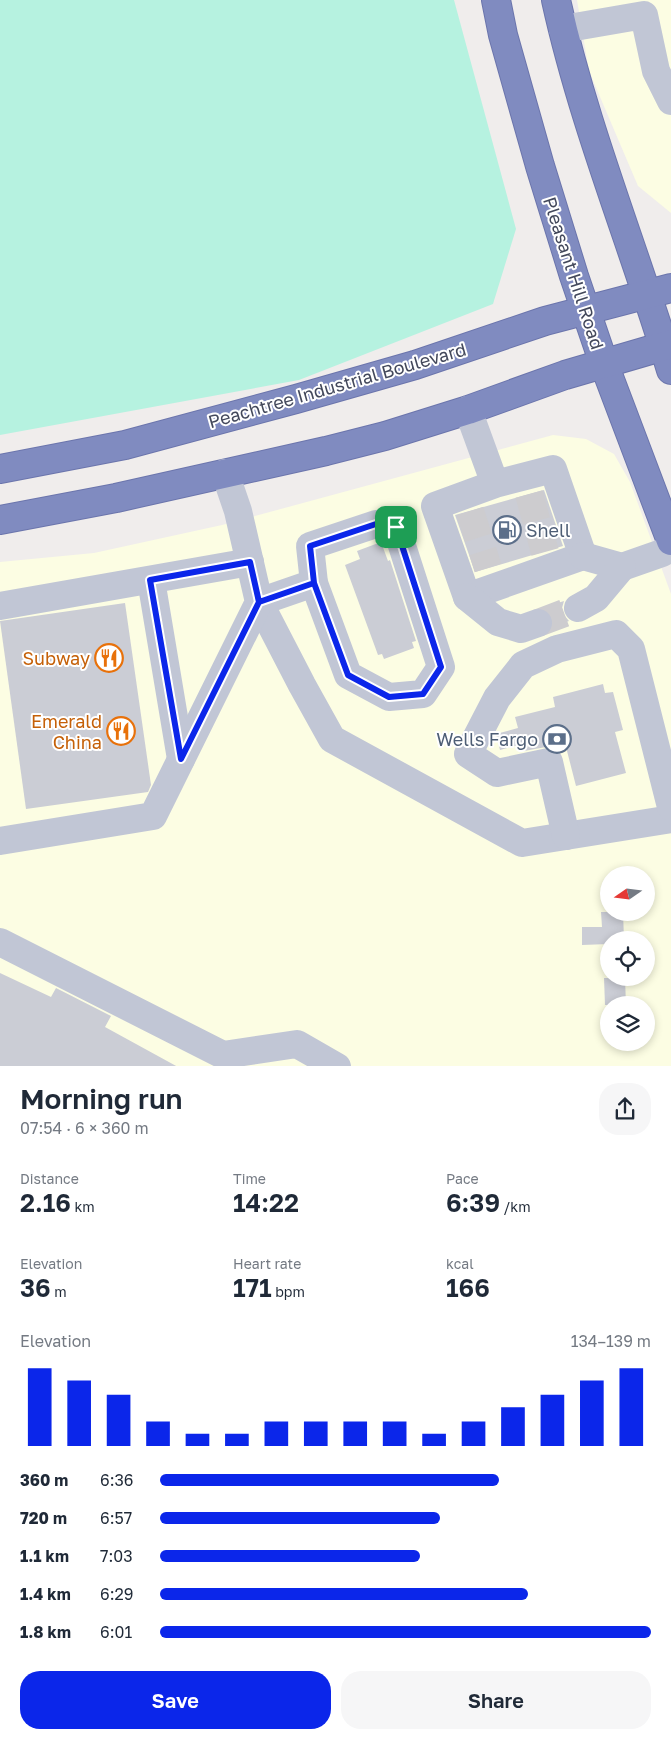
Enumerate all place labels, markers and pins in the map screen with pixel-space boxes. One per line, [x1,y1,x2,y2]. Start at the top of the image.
pin [375,506,417,548]
fuel station icon: Shell [492,515,522,545]
place label: Shell [526,519,571,541]
restaurant icon: Subway [94,643,124,673]
place label: Subway [23,647,90,669]
place label: Emerald China [31,710,102,753]
restaurant icon: Emerald China [106,716,136,746]
bank icon: Wells Fargo [542,724,572,754]
place label: Wells Fargo [436,728,538,750]

